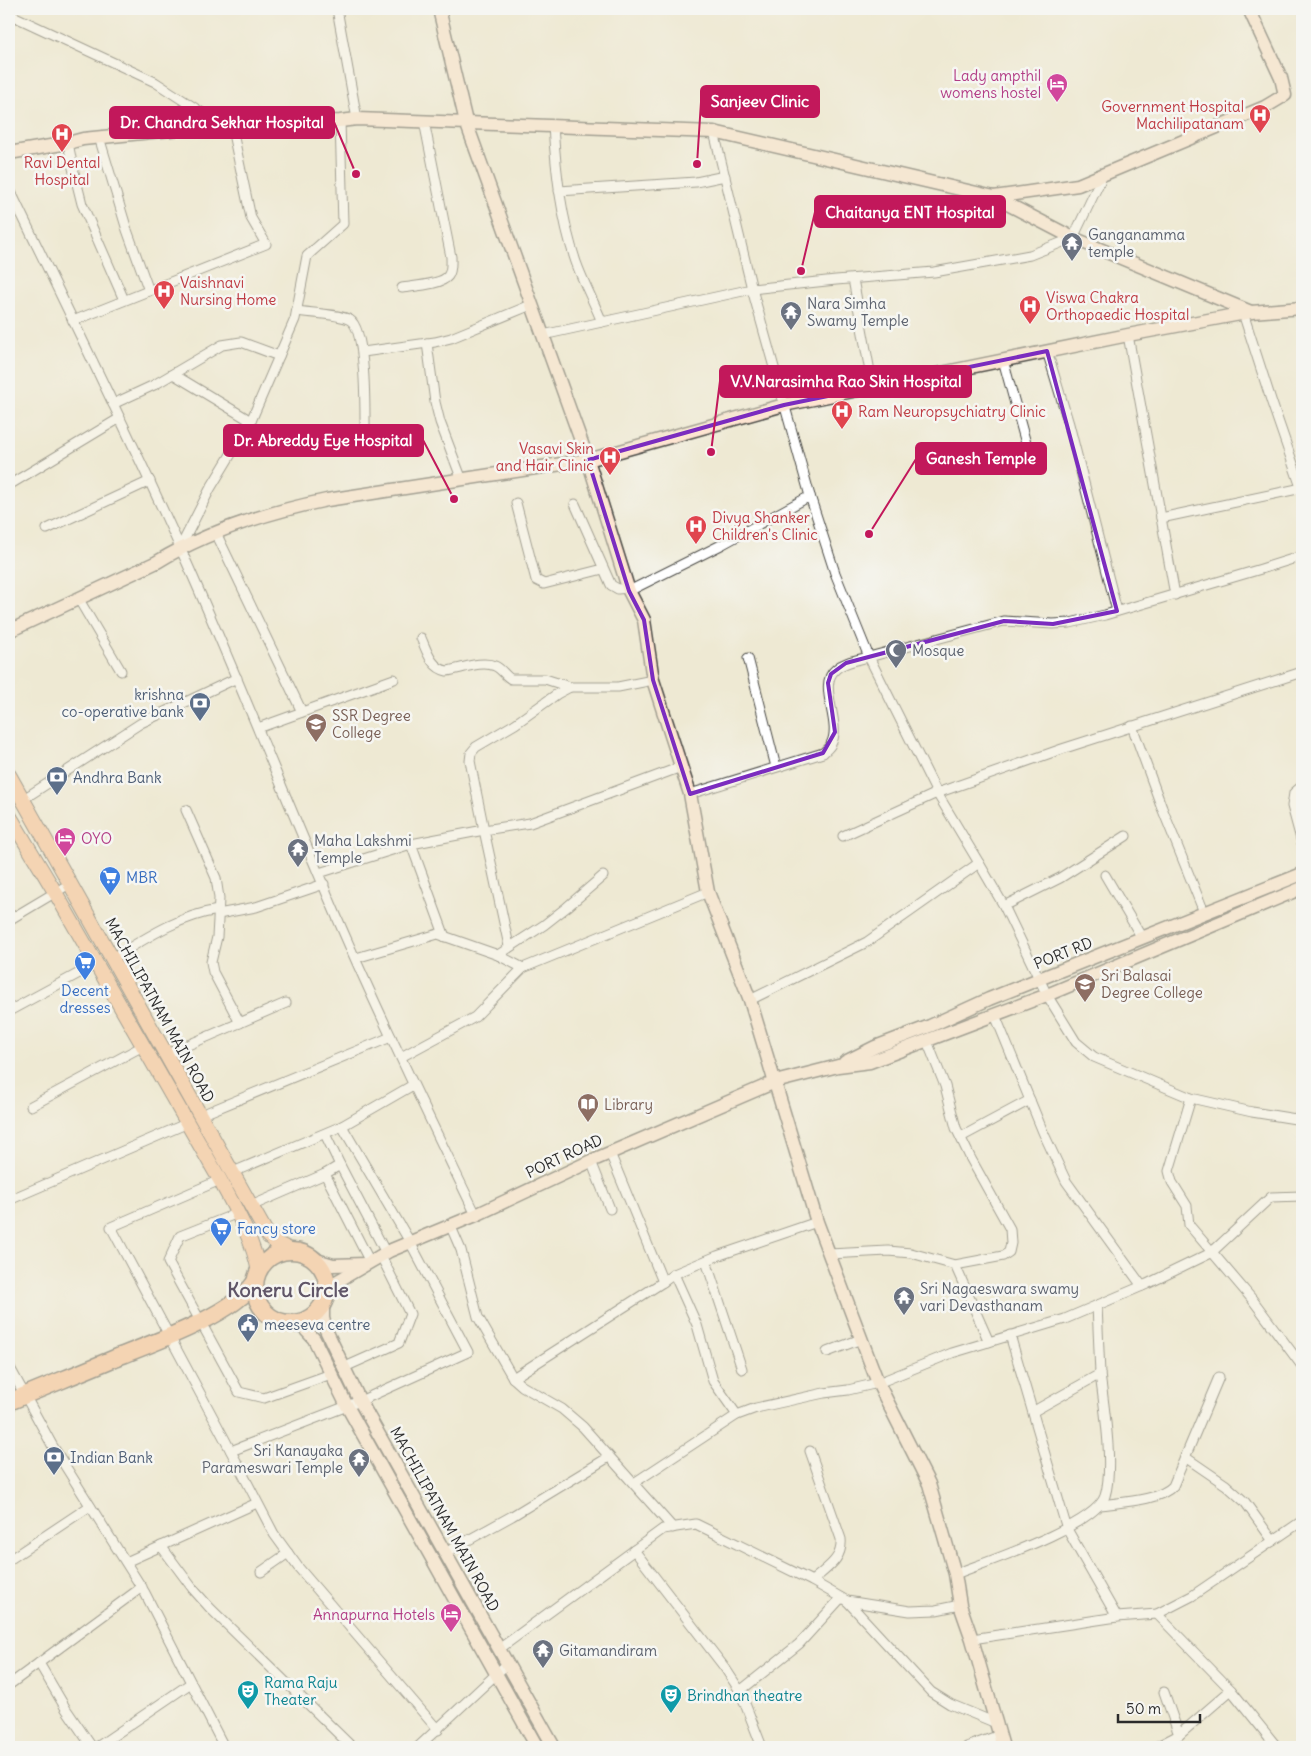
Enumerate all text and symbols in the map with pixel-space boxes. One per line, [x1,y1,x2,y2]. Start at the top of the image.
place label: Lady ampthil womens hostel [940,66,1041,102]
hotel icon: Lady ampthil womens hostel [1045,72,1069,103]
callout: Sanjeev Clinic [701,86,819,117]
text: Sanjeev Clinic [711,91,809,111]
place label: Government Hospital Machilipatanam [1101,97,1244,133]
hospital icon: Government Hospital Machilipatanam [1248,103,1272,134]
callout: Dr. Chandra Sekhar Hospital [110,107,334,138]
text: Dr. Chandra Sekhar Hospital [120,112,324,133]
hospital icon: Ravi Dental Hospital [50,122,74,153]
place label: Ravi Dental Hospital [24,153,100,189]
callout: Chaitanya ENT Hospital [815,196,1005,227]
text: Chaitanya ENT Hospital [825,202,995,223]
place label: Ganganamma temple [1088,225,1186,261]
temple icon: Ganganamma temple [1060,231,1084,262]
place label: Vaishnavi Nursing Home [180,273,276,309]
hospital icon: Vaishnavi Nursing Home [152,279,176,310]
place label: Viswa Chakra Orthopaedic Hospital [1046,288,1189,324]
place label: Nara Simha Swamy Temple [807,294,909,330]
hospital icon: Viswa Chakra Orthopaedic Hospital [1018,294,1042,325]
temple icon: Nara Simha Swamy Temple [779,300,803,331]
callout: V.V.Narasimha Rao Skin Hospital [720,366,971,397]
text: V.V.Narasimha Rao Skin Hospital [730,371,962,392]
hospital icon: Ram Neuropsychiatry Clinic [830,399,854,430]
place label: Ram Neuropsychiatry Clinic [858,402,1046,421]
callout: Dr. Abreddy Eye Hospital [224,425,423,456]
text: Dr. Abreddy Eye Hospital [234,430,412,451]
place label: Vasavi Skin and Hair Clinic [496,439,594,475]
callout: Ganesh Temple [916,443,1046,474]
hospital icon: Vasavi Skin and Hair Clinic [598,445,622,476]
text: Ganesh Temple [926,448,1036,469]
place label: Divya Shanker Children's Clinic [712,508,818,544]
hospital icon: Divya Shanker Children's Clinic [684,514,708,545]
mosque icon: Mosque [884,638,908,669]
place label: Mosque [912,641,964,660]
place label: krishna co-operative bank [62,685,184,721]
bank icon: krishna co-operative bank [188,691,212,722]
place label: SSR Degree College [332,706,411,742]
school or university icon: SSR Degree College [304,712,328,743]
bank icon: Andhra Bank [45,765,69,796]
place label: Andhra Bank [73,768,162,787]
hotel icon: OYO [53,826,77,857]
place label: OYO [81,829,112,848]
place label: Maha Lakshmi Temple [314,831,412,867]
temple icon: Maha Lakshmi Temple [286,837,310,868]
supermarket icon: MBR [98,865,122,896]
place label: MBR [126,868,158,887]
street label: MACHILIPATNAM MAIN ROAD [101,914,219,1106]
street label: PORT RD [1031,933,1095,973]
supermarket icon: Decent dresses [73,950,97,981]
place label: Sri Balasai Degree College [1101,966,1203,1002]
school or university icon: Sri Balasai Degree College [1073,972,1097,1003]
place label: Decent dresses [59,981,111,1017]
library icon: Library [576,1092,600,1123]
place label: Library [604,1095,653,1114]
street label: PORT ROAD [523,1130,605,1182]
supermarket icon: Fancy store [209,1216,233,1247]
place label: Fancy store [237,1219,316,1238]
district label: Koneru Circle [227,1277,349,1302]
place label: Sri Nagaeswara swamy vari Devasthanam [920,1279,1079,1315]
temple icon: Sri Nagaeswara swamy vari Devasthanam [892,1285,916,1316]
public building icon: meeseva centre [236,1312,260,1343]
place label: meeseva centre [264,1315,370,1334]
street label: MACHILIPATNAM MAIN ROAD [386,1423,504,1615]
place label: Sri Kanayaka Parameswari Temple [202,1441,343,1477]
bank icon: Indian Bank [42,1445,66,1476]
temple icon: Sri Kanayaka Parameswari Temple [347,1447,371,1478]
place label: Indian Bank [70,1448,153,1467]
hotel icon: Annapurna Hotels [439,1602,463,1633]
place label: Annapurna Hotels [313,1605,435,1624]
temple icon: Gitamandiram [531,1638,555,1669]
place label: Gitamandiram [559,1641,657,1660]
place label: Rama Raju Theater [264,1673,338,1709]
theatre icon: Rama Raju Theater [236,1679,260,1710]
theatre icon: Brindhan theatre [659,1683,683,1714]
place label: Brindhan theatre [687,1686,802,1705]
scale bar [1118,1691,1201,1723]
text: 50 m [1126,1699,1161,1718]

